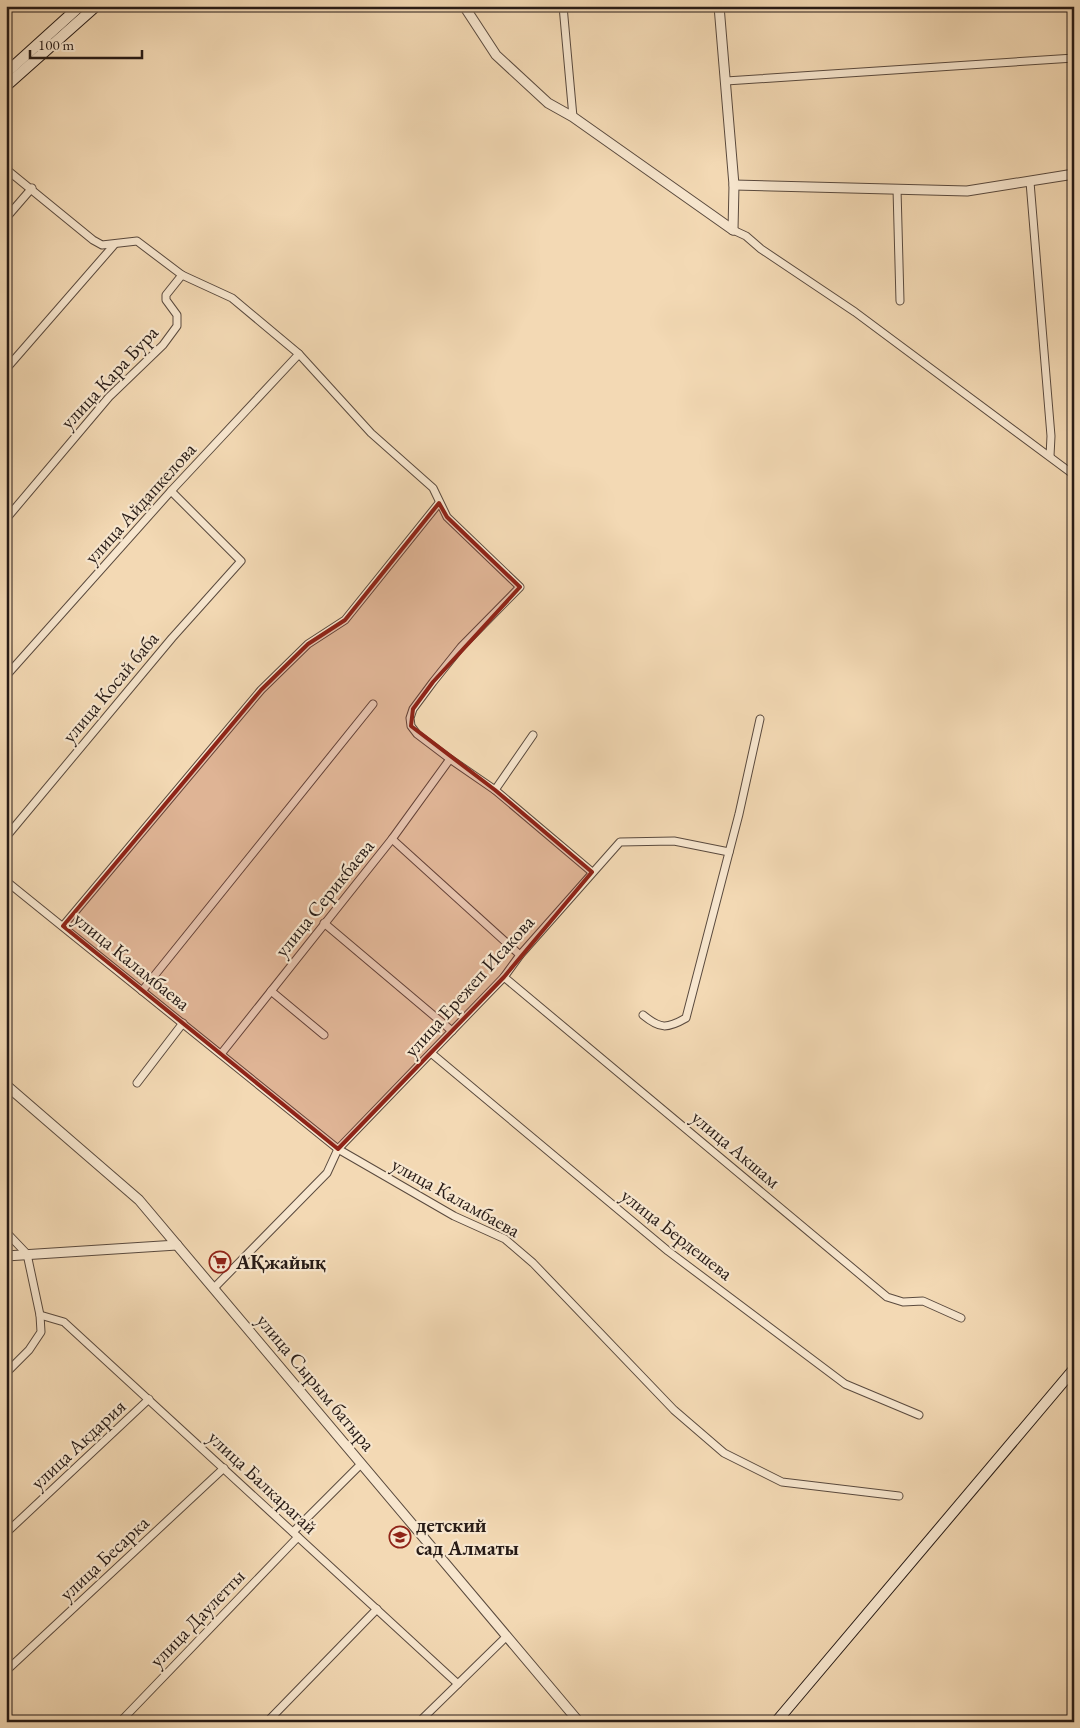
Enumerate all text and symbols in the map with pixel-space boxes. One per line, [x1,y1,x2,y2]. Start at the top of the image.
scale bar [30,28,142,60]
text: 100 m [38,35,75,54]
street label: улица Кара Бура [54,320,164,434]
street label: улица Айдапкелова [78,437,202,569]
street label: улица Косай баба [56,626,164,748]
street label: улица Серикбаева [268,834,380,962]
street label: улица Каламбаева [68,906,196,1016]
street label: улица Ережеп Исакова [398,909,540,1063]
street label: улица Акшам [686,1104,786,1194]
street label: улица Каламбаева [387,1151,525,1243]
street label: улица Бердешева [616,1182,738,1286]
place label: АҚжайық [235,1249,326,1275]
supermarket icon: АҚжайық [208,1250,232,1274]
street label: улица Сырым батыра [251,1308,381,1456]
street label: улица Акдария [25,1393,131,1495]
street label: улица Балкарагай [203,1424,324,1540]
street label: улица Бесарка [54,1510,154,1606]
place label: детский сад Алматы [416,1512,519,1561]
school or university icon: детский сад Алматы [388,1525,412,1549]
street label: улица Даулетты [144,1563,250,1673]

